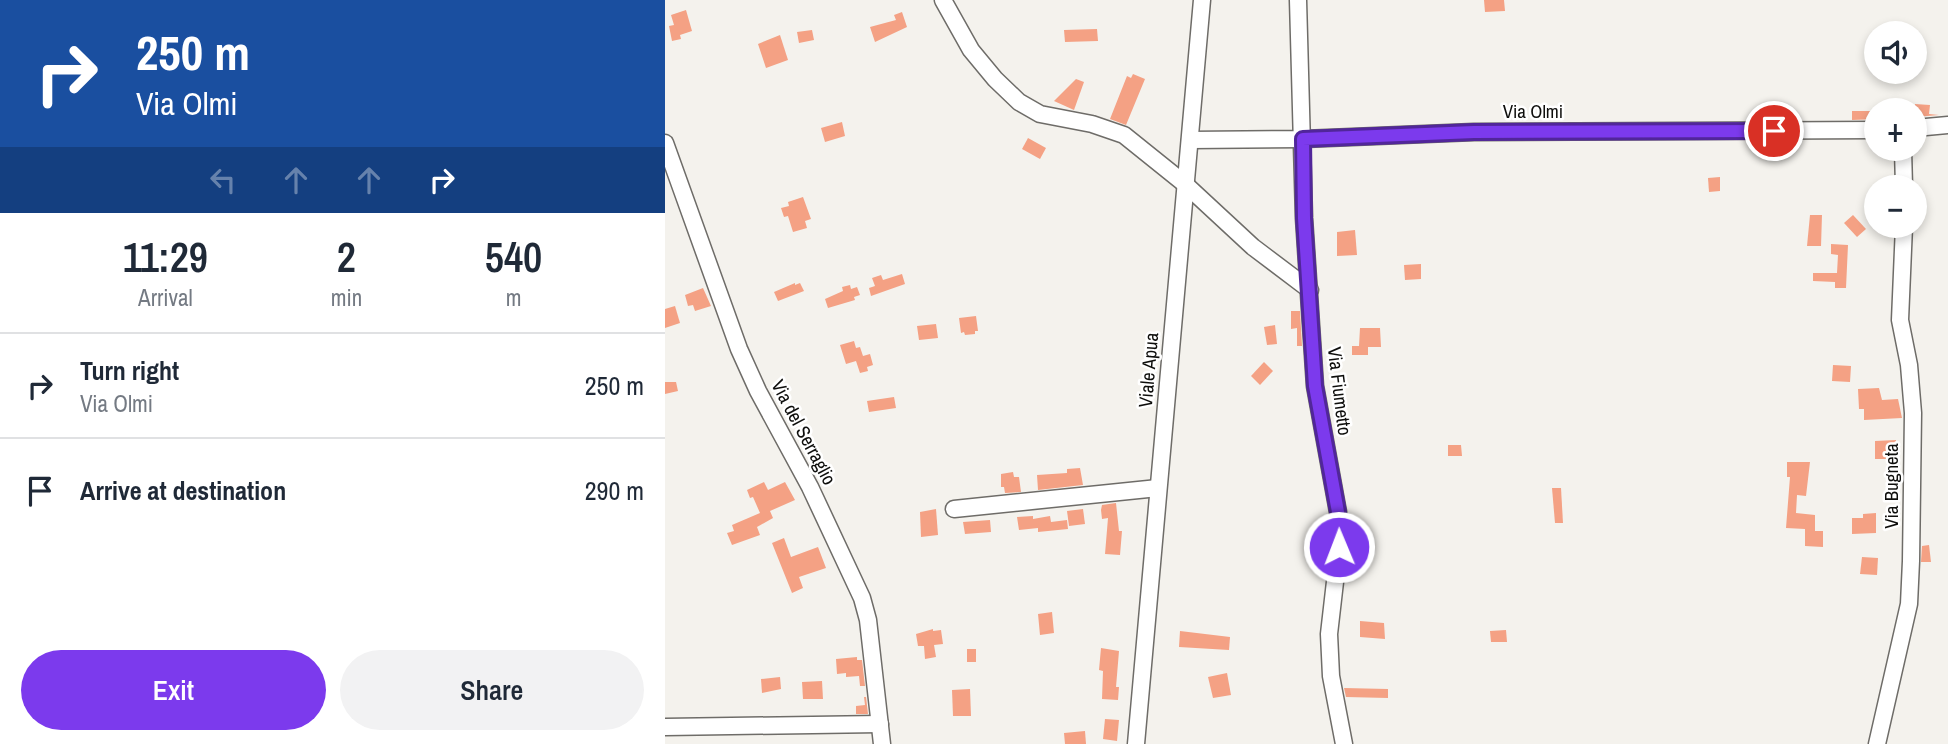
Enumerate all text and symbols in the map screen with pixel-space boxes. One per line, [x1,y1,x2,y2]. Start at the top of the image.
text: 250 m [136,19,250,85]
map controls [1864,21,1927,238]
button: sound [1864,21,1927,84]
icon: right [21,28,112,119]
text: Via Olmi [136,82,238,125]
street label: Via Olmi [1503,98,1563,124]
button: + [1864,98,1927,161]
pin [1744,101,1804,161]
icon: arrive [1755,112,1793,150]
icon: left [204,161,242,199]
icon: ahead [277,161,315,199]
icon: ahead [350,161,388,199]
icon: right [423,161,461,199]
button: − [1864,175,1927,238]
text: 11:29 [123,229,208,285]
text: 2 [337,229,356,285]
text: 540 [485,229,542,285]
text: Arrival [138,282,193,313]
text: min [331,282,362,313]
text: m [506,282,521,313]
street label: Viale Apua [1132,331,1164,409]
street label: Via Fiumetto [1322,345,1358,437]
text: Turn right [80,353,179,388]
icon: right [21,367,59,405]
text: 250 m [585,368,644,403]
street label: Via del Serraglio [765,375,843,489]
text: Via Olmi [80,388,153,419]
street label: Via Bugneta [1878,443,1904,529]
icon: arrive [21,472,59,510]
text: Arrive at destination [80,473,286,508]
text: 290 m [585,473,644,508]
position arrow [1302,510,1376,584]
button: Exit [21,650,326,730]
button: Share [340,650,644,730]

